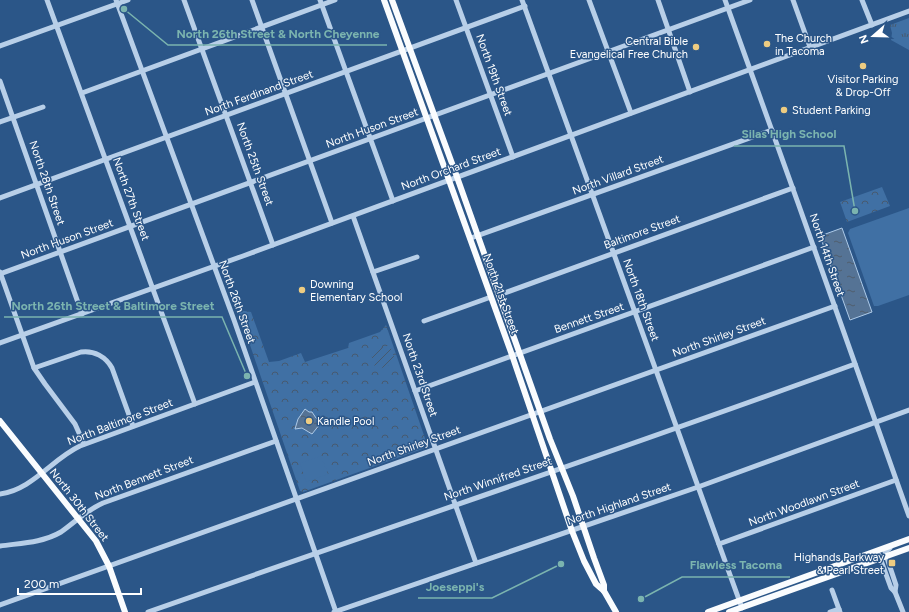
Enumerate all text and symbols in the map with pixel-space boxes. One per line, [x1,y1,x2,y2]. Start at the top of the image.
north arrow [853,16,893,56]
callout: North 26th Street & North Cheyenne [168,21,387,45]
text: North 26th Street & North Cheyenne [177,27,380,41]
street label: North 19th Street [473,32,515,118]
place label: The Church in Tacoma [775,32,832,58]
text: N [857,33,872,45]
place label: Central Bible Evangelical Free Church [570,35,688,61]
marker: The Church in Tacoma [762,39,772,49]
marker: Central Bible Evangelical Free Church [691,42,701,52]
marker: Visitor Parking & Drop-Off [858,61,868,71]
street label: North Ferdinand Street [203,67,315,119]
place label: Visitor Parking & Drop-Off [828,73,898,99]
place label: Student Parking [792,104,871,117]
street label: North Huson Street [324,105,420,151]
marker: Student Parking [779,105,789,115]
street label: North 25th Street [234,120,276,208]
callout: Silas High School [734,122,844,146]
text: Silas High School [742,127,836,141]
street label: North 28th Street [26,139,68,227]
street label: North Orchard Street [399,145,503,193]
street label: North Villard Street [571,152,665,198]
street label: North 27th Street [110,156,152,242]
street label: Baltimore Street [602,212,682,252]
street label: North 14th Street [807,212,847,298]
street label: North Huson Street [19,216,115,262]
street label: North 21st Street [480,252,522,336]
street label: North 18th Street [620,257,662,343]
street label: North 26th Street [216,259,258,345]
place label: Downing Elementary School [310,278,402,304]
marker: Downing Elementary School [297,285,307,295]
callout: North 26th Street & Baltimore Street [4,293,222,317]
text: North 26th Street & Baltimore Street [12,299,215,313]
street label: Bennett Street [552,300,626,336]
street label: North Shirley Street [671,314,767,360]
street label: North 23rd Street [400,332,440,418]
street label: North Baltimore Street [65,396,175,448]
place label: Kandle Pool [317,415,374,428]
marker: Kandle Pool [304,416,314,426]
street label: North Shirley Street [366,423,462,469]
street label: North Bennett Street [93,453,195,503]
street label: North Winnifred Street [442,454,554,504]
street label: North 30th Street [47,466,111,544]
street label: North Woodlawn Street [747,477,861,529]
street label: North Highland Street [565,480,673,528]
place label: Highands Parkway & Pearl Street [794,551,884,577]
callout: Flawless Tacoma [682,553,790,577]
text: Flawless Tacoma [690,558,782,572]
marker: Highands Parkway & Pearl Street [887,558,897,568]
scale bar [18,570,141,596]
callout: Joeseppi's [418,574,492,598]
text: 200 m [24,577,59,591]
text: Joeseppi's [426,580,485,594]

